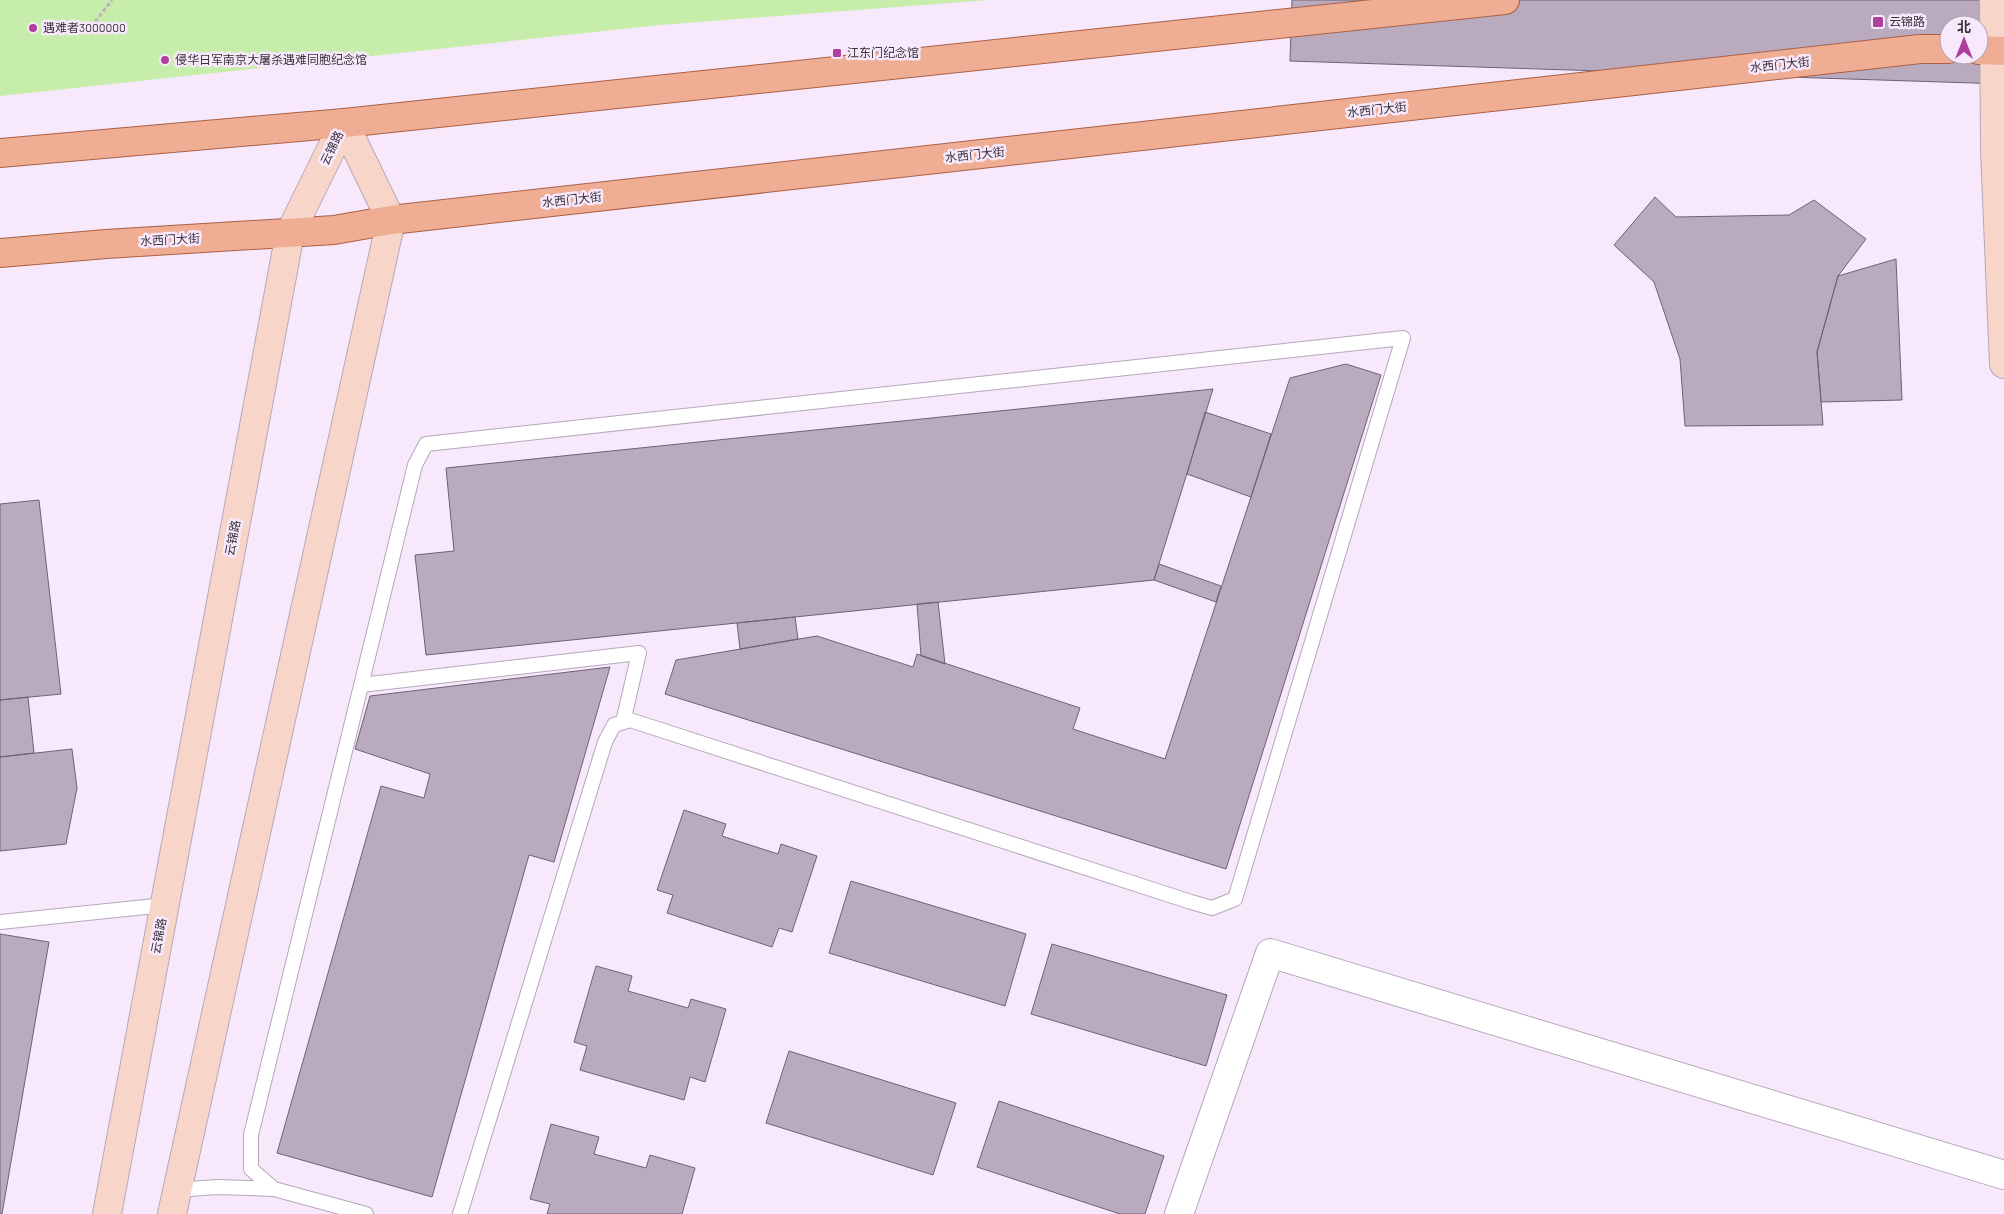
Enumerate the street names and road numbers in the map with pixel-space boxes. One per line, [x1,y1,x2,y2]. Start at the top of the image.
street label: 水西门大街 [1749,54,1810,74]
street label: 水西门大街 [1346,99,1407,119]
street label: 云锦路 [317,128,345,167]
street label: 水西门大街 [944,144,1005,164]
street label: 水西门大街 [541,189,602,209]
street label: 水西门大街 [140,230,200,248]
street label: 云锦路 [222,519,242,557]
street label: 云锦路 [148,917,168,955]

